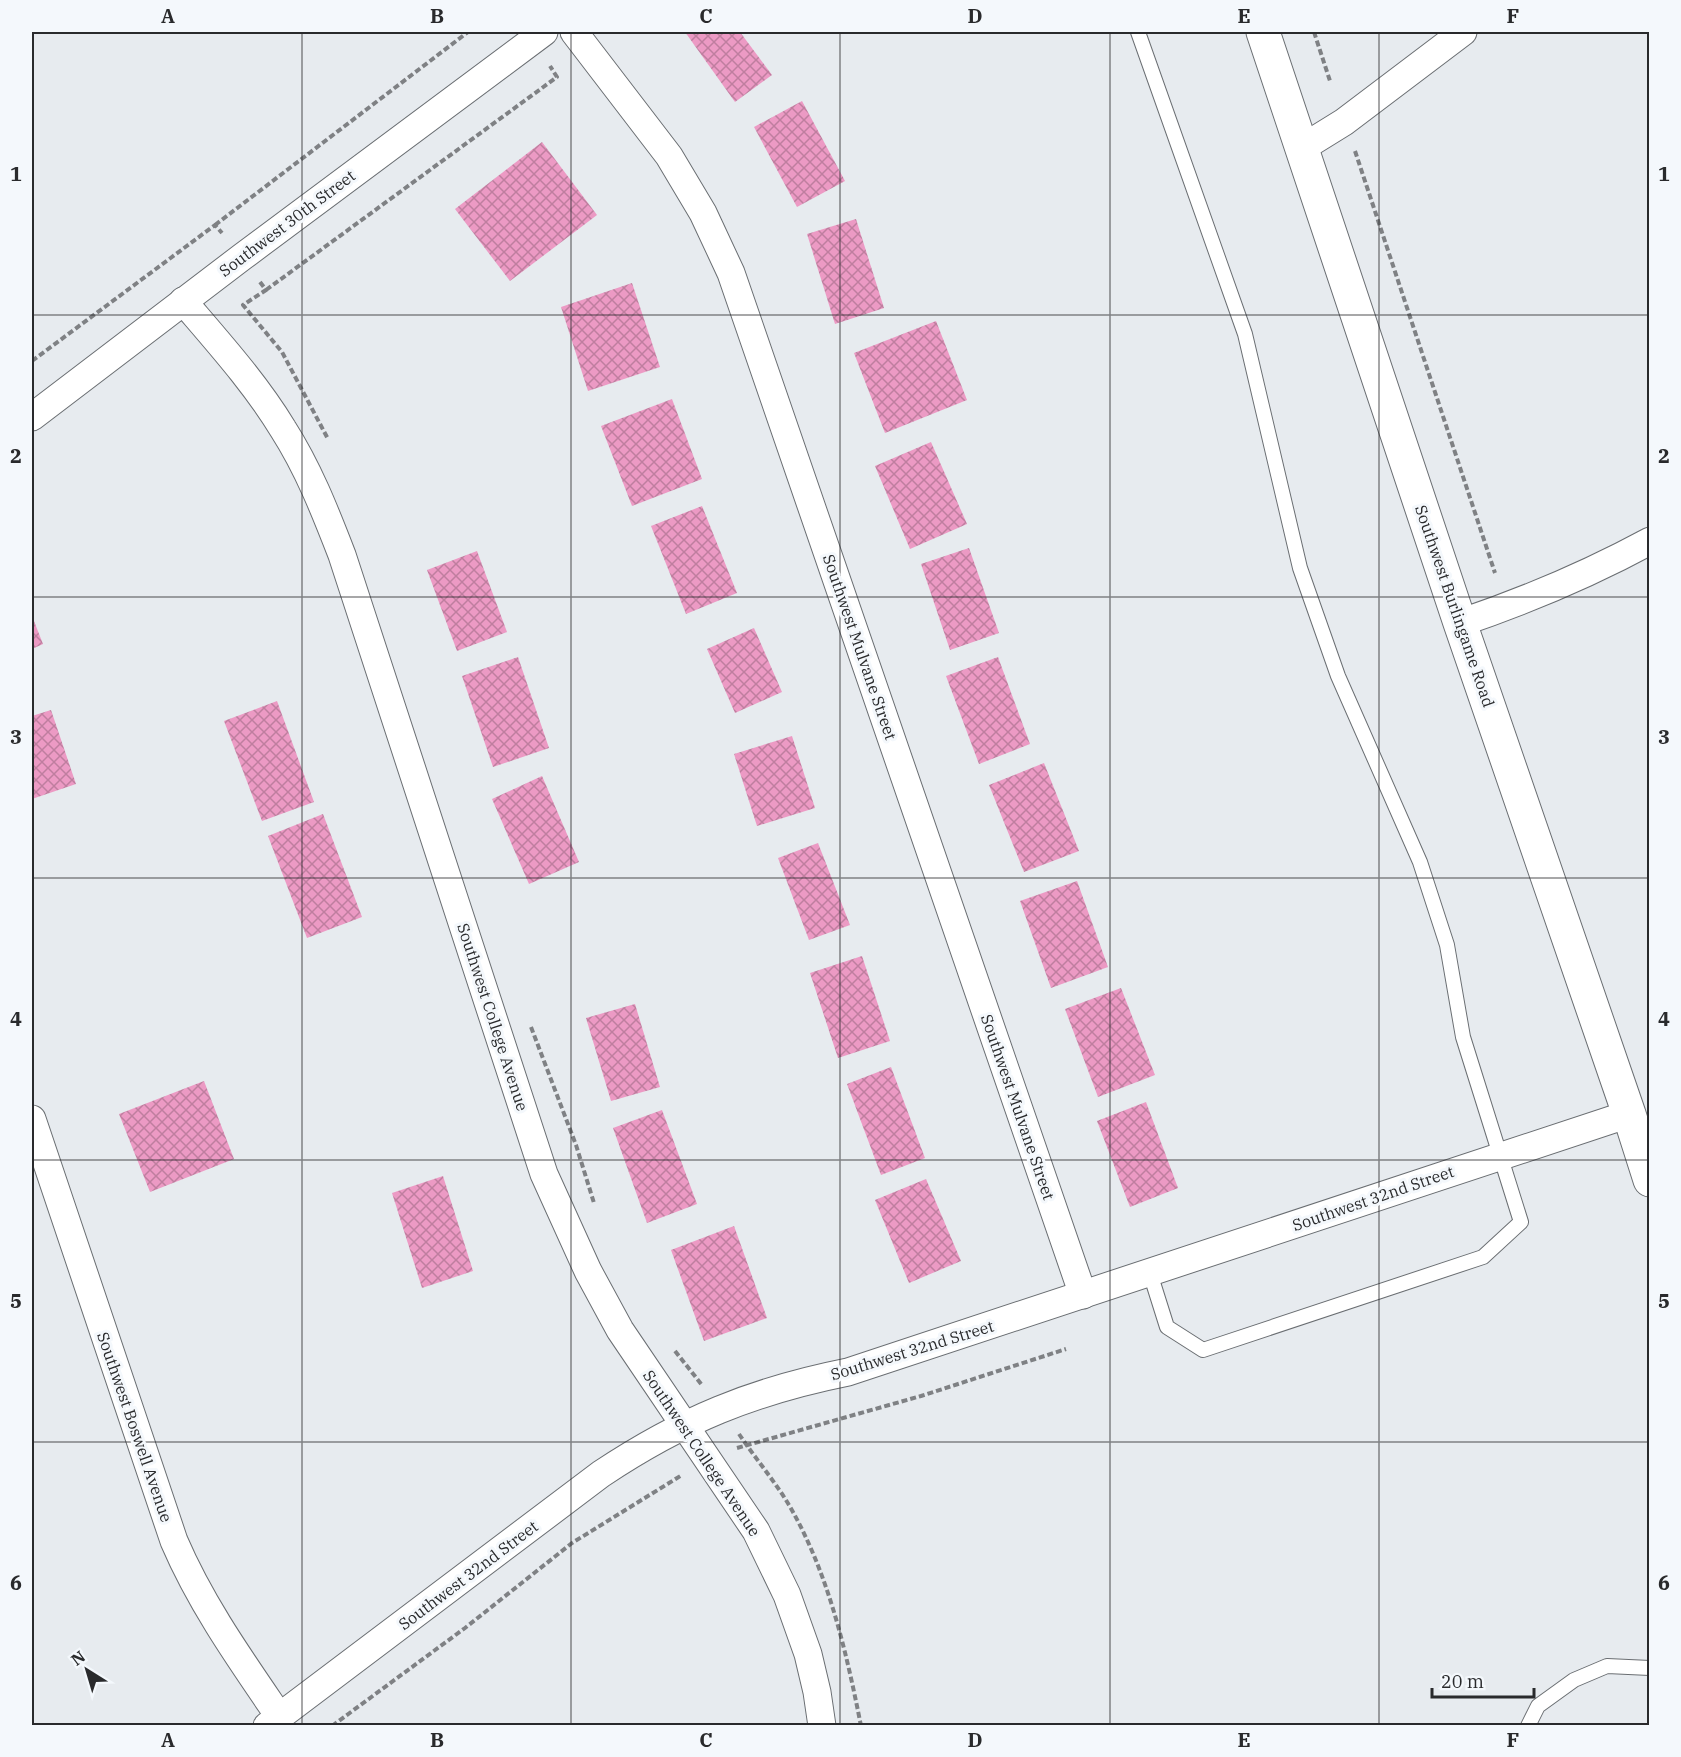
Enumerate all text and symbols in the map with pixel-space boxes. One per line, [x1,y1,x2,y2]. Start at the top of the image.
text: A [161,2,175,29]
text: B [430,2,444,29]
text: C [699,2,713,29]
text: D [967,2,983,29]
text: E [1237,2,1251,29]
text: F [1507,2,1519,29]
text: 1 [10,160,22,187]
text: 1 [1658,160,1670,187]
street label: Southwest 30th Street [215,165,359,281]
text: 2 [10,442,22,469]
text: 2 [1658,442,1670,469]
street label: Southwest Burlingame Road [1411,502,1499,710]
street label: Southwest Mulvane Street [819,552,901,743]
text: 3 [10,723,22,750]
text: 3 [1658,723,1670,750]
street label: Southwest College Avenue [453,921,533,1113]
text: 4 [10,1005,22,1032]
text: 4 [1658,1005,1670,1032]
street label: Southwest Mulvane Street [977,1012,1059,1203]
street label: Southwest 32nd Street [1290,1161,1457,1235]
text: 5 [10,1287,22,1314]
text: 5 [1658,1287,1670,1314]
street label: Southwest 32nd Street [828,1316,996,1384]
street label: Southwest Boswell Avenue [93,1329,177,1525]
street label: Southwest College Avenue [639,1366,765,1540]
street label: Southwest 32nd Street [394,1516,542,1634]
text: 6 [10,1569,22,1596]
text: 6 [1658,1569,1670,1596]
north arrow [57,1640,117,1700]
text: N [67,1646,89,1670]
scale bar [1432,1661,1534,1699]
text: 20 m [1441,1670,1484,1693]
text: A [161,1726,175,1753]
text: B [430,1726,444,1753]
text: C [699,1726,713,1753]
text: D [967,1726,983,1753]
text: E [1237,1726,1251,1753]
text: F [1507,1726,1519,1753]

